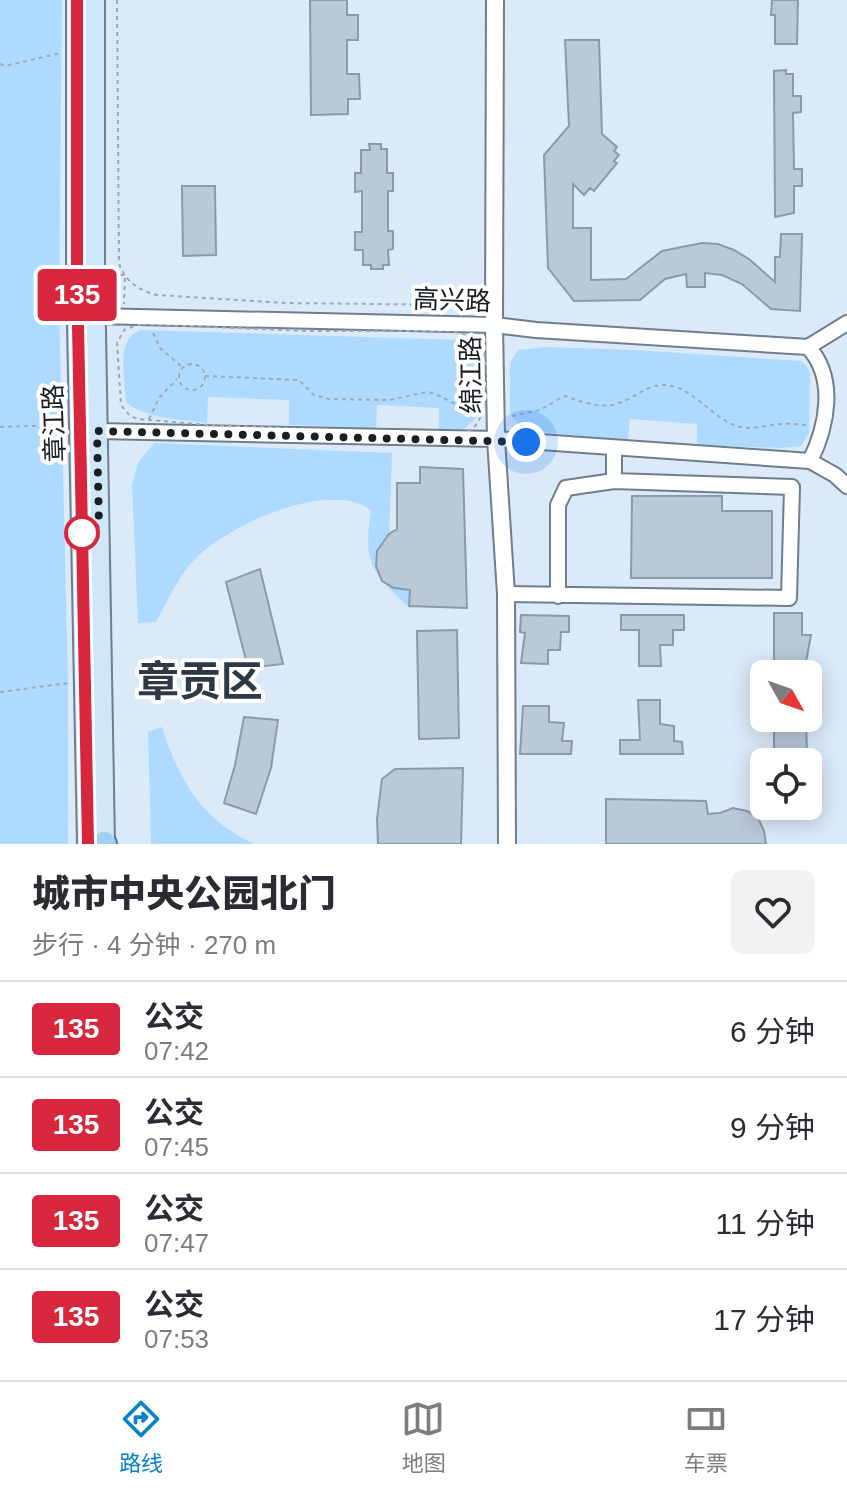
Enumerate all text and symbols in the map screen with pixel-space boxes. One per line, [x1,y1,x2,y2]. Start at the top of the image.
line badge: 135 [31,269,123,321]
text: 135 [54,279,100,310]
street label: 高兴路 [412,284,492,316]
street label: 绵江路 [455,336,487,414]
street label: 章江路 [38,383,70,463]
your location [506,422,546,462]
unlabelled marker [65,516,99,550]
district label: 章贡区 [137,658,263,705]
north arrow [750,660,822,732]
map controls [750,660,822,820]
button: locate [750,748,822,820]
button: heart [731,870,815,954]
text: 城市中央公园北门 [32,873,336,915]
text: 步行 · 4 分钟 · 270 m [32,930,276,960]
text: 公交 [144,1000,204,1033]
text: 135 [53,1013,99,1044]
text: 6 分钟 [730,1015,815,1048]
text: 07:42 [144,1036,209,1066]
text: 公交 [144,1096,204,1129]
text: 135 [53,1109,99,1140]
text: 9 分钟 [730,1111,815,1144]
text: 07:45 [144,1132,209,1162]
text: 公交 [144,1192,204,1225]
text: 135 [53,1205,99,1236]
text: 11 分钟 [716,1207,815,1240]
text: 07:47 [144,1228,209,1258]
text: 公交 [144,1288,204,1321]
text: 135 [53,1301,99,1332]
text: 17 分钟 [713,1303,815,1336]
text: 07:53 [144,1324,209,1354]
tab: 路线 [119,1397,163,1477]
tab: 地图 [401,1397,446,1477]
tab: 车票 [684,1397,728,1477]

